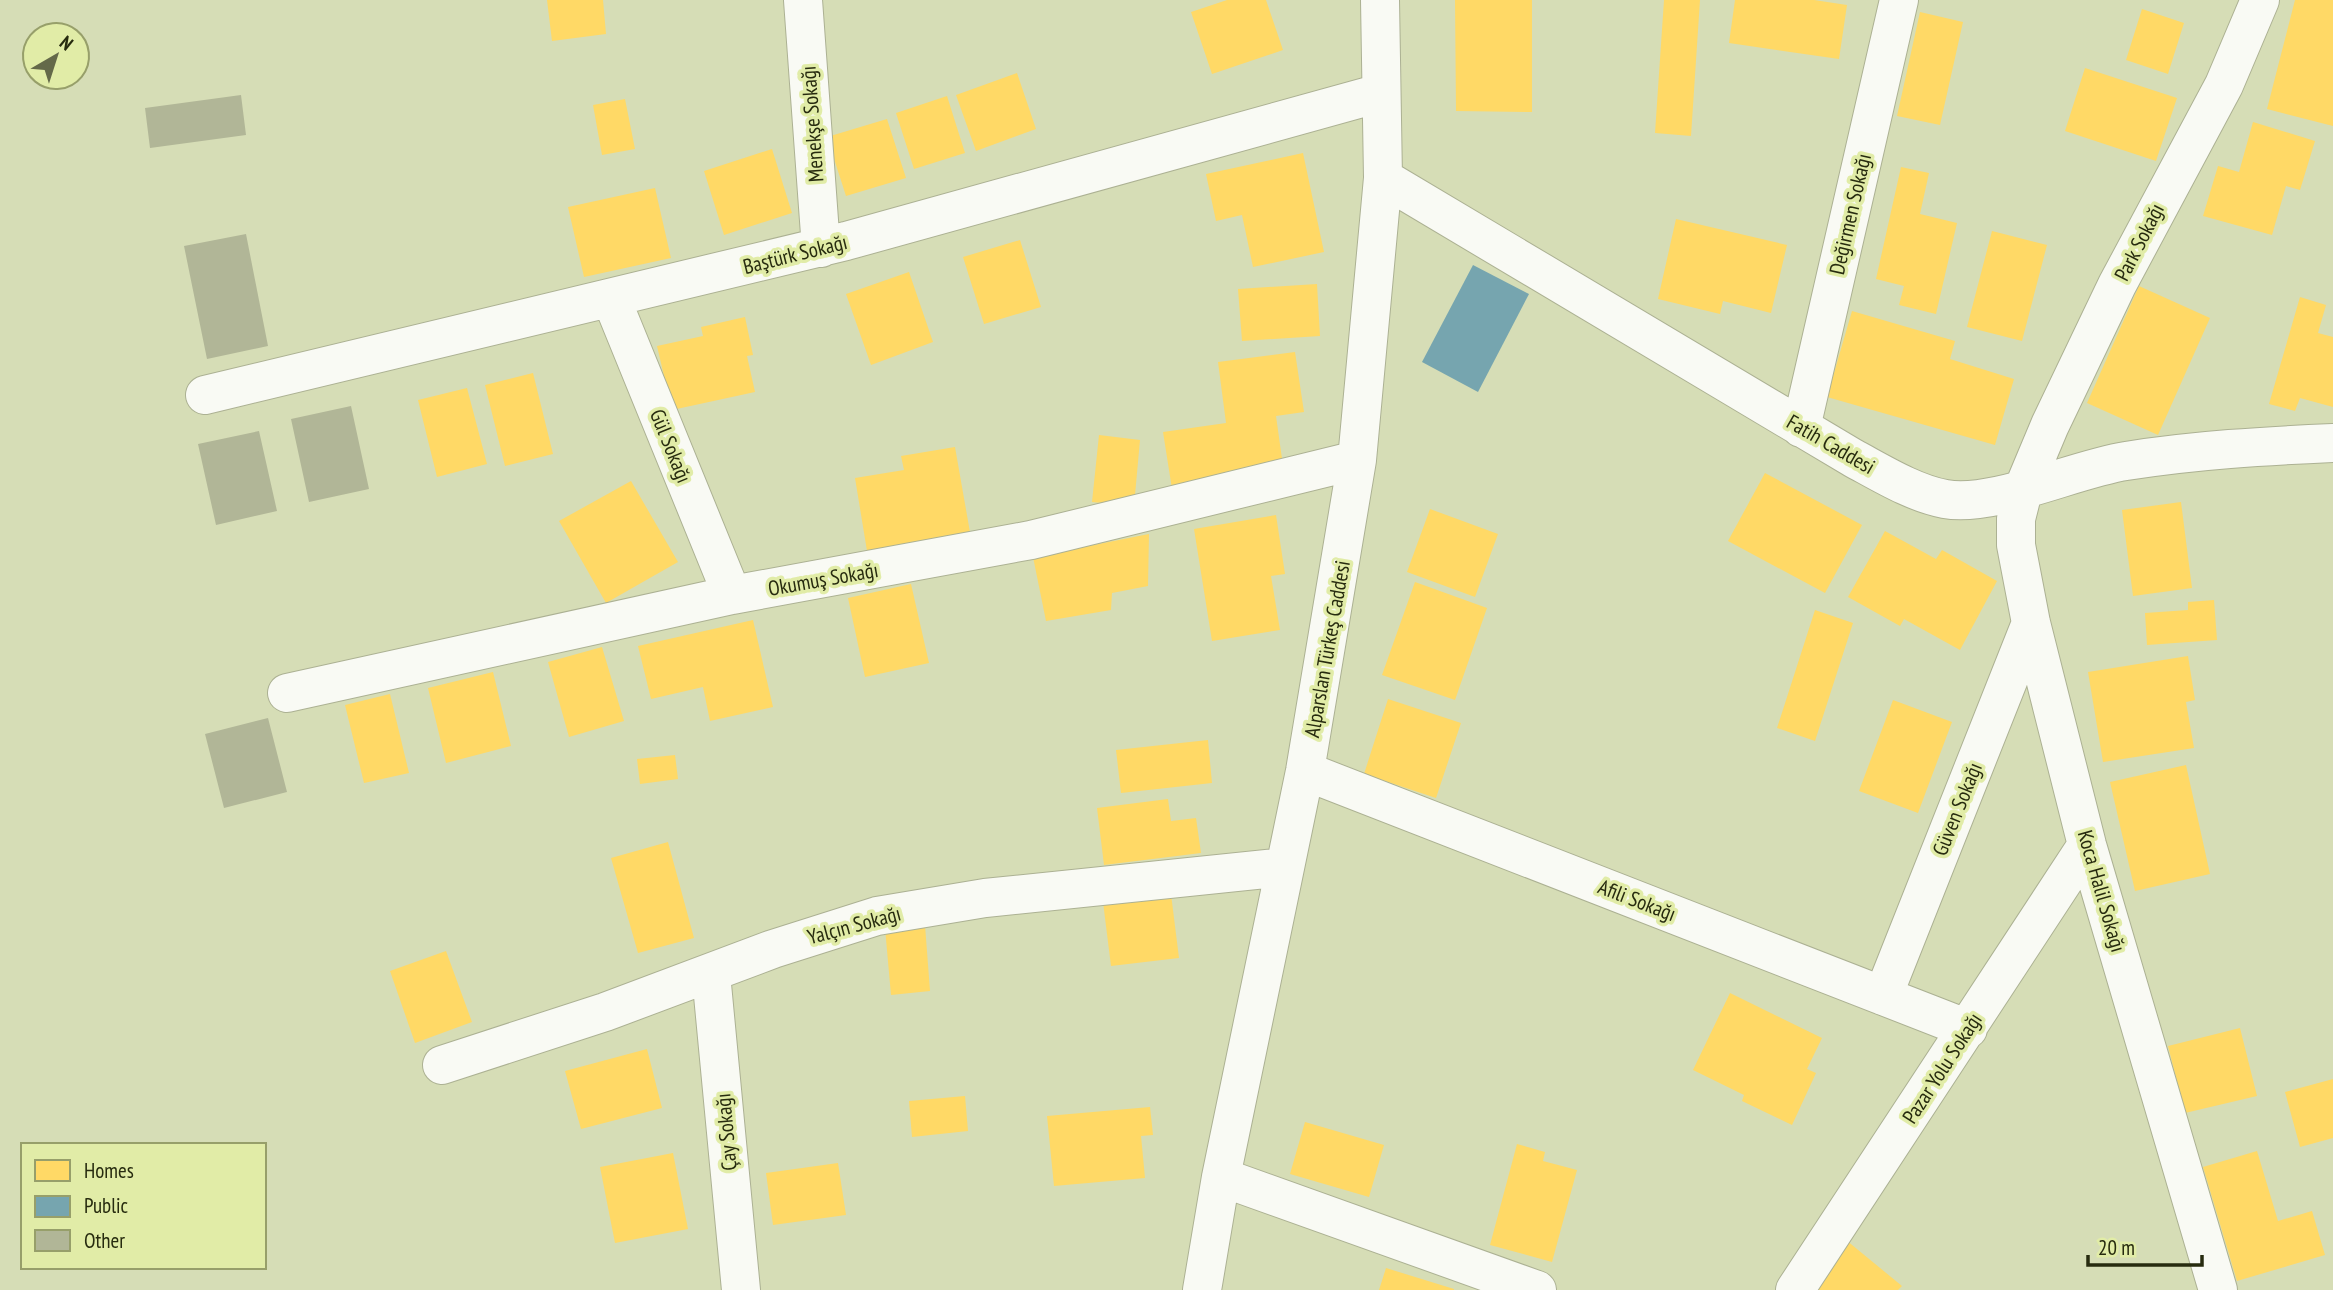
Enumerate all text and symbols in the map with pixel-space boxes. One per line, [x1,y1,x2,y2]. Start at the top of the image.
north arrow [21,21,91,91]
text: N [55,30,78,55]
street label: Menekşe Sokağı [794,65,830,183]
street label: Değirmen Sokağı [1823,151,1877,277]
street label: Park Sokağı [2108,199,2170,285]
street label: Baştürk Sokağı [740,228,850,280]
street label: Gül Sokağı [644,405,698,487]
street label: Fatih Caddesi [1782,408,1880,480]
street label: Okumuş Sokağı [766,556,880,602]
street label: Alparslan Türkeş Caddesi [1298,558,1356,740]
street label: Güven Sokağı [1926,758,1988,860]
street label: Koca Halil Sokağı [2072,827,2132,955]
street label: Afili Sokağı [1594,873,1680,927]
street label: Yalçın Sokağı [804,900,904,950]
street label: Pazar Yolu Sokağı [1896,1007,1988,1129]
street label: Çay Sokağı [709,1092,743,1172]
legend [21,1143,266,1269]
text: Homes [84,1157,134,1184]
text: Public [84,1192,129,1219]
scale bar [2088,1224,2202,1268]
text: Other [84,1227,125,1254]
text: 20 m [2098,1234,2135,1261]

